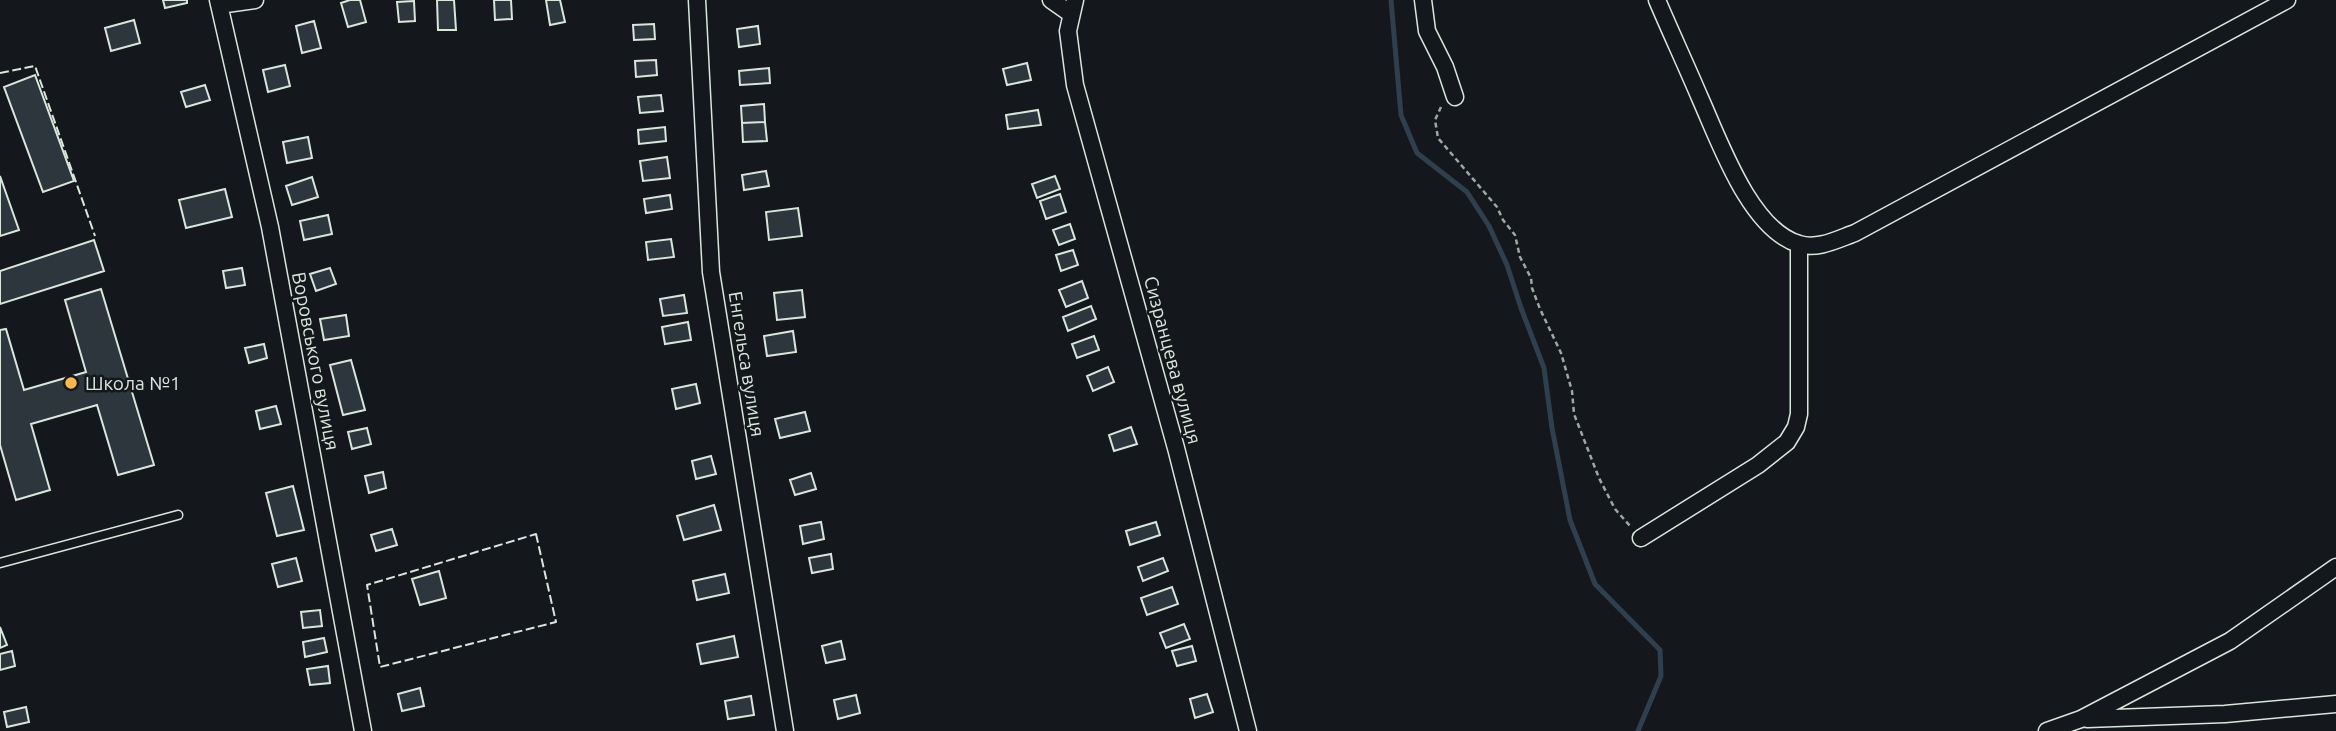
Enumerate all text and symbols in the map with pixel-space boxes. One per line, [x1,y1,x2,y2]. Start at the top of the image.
street label: Воровського вулиця [288,270,344,452]
street label: Сизранцева вулиця [1140,274,1206,446]
street label: Енгельса вулиця [725,290,769,438]
place label: Школа №1 [85,372,181,394]
marker: Школа №1 [63,375,79,391]

